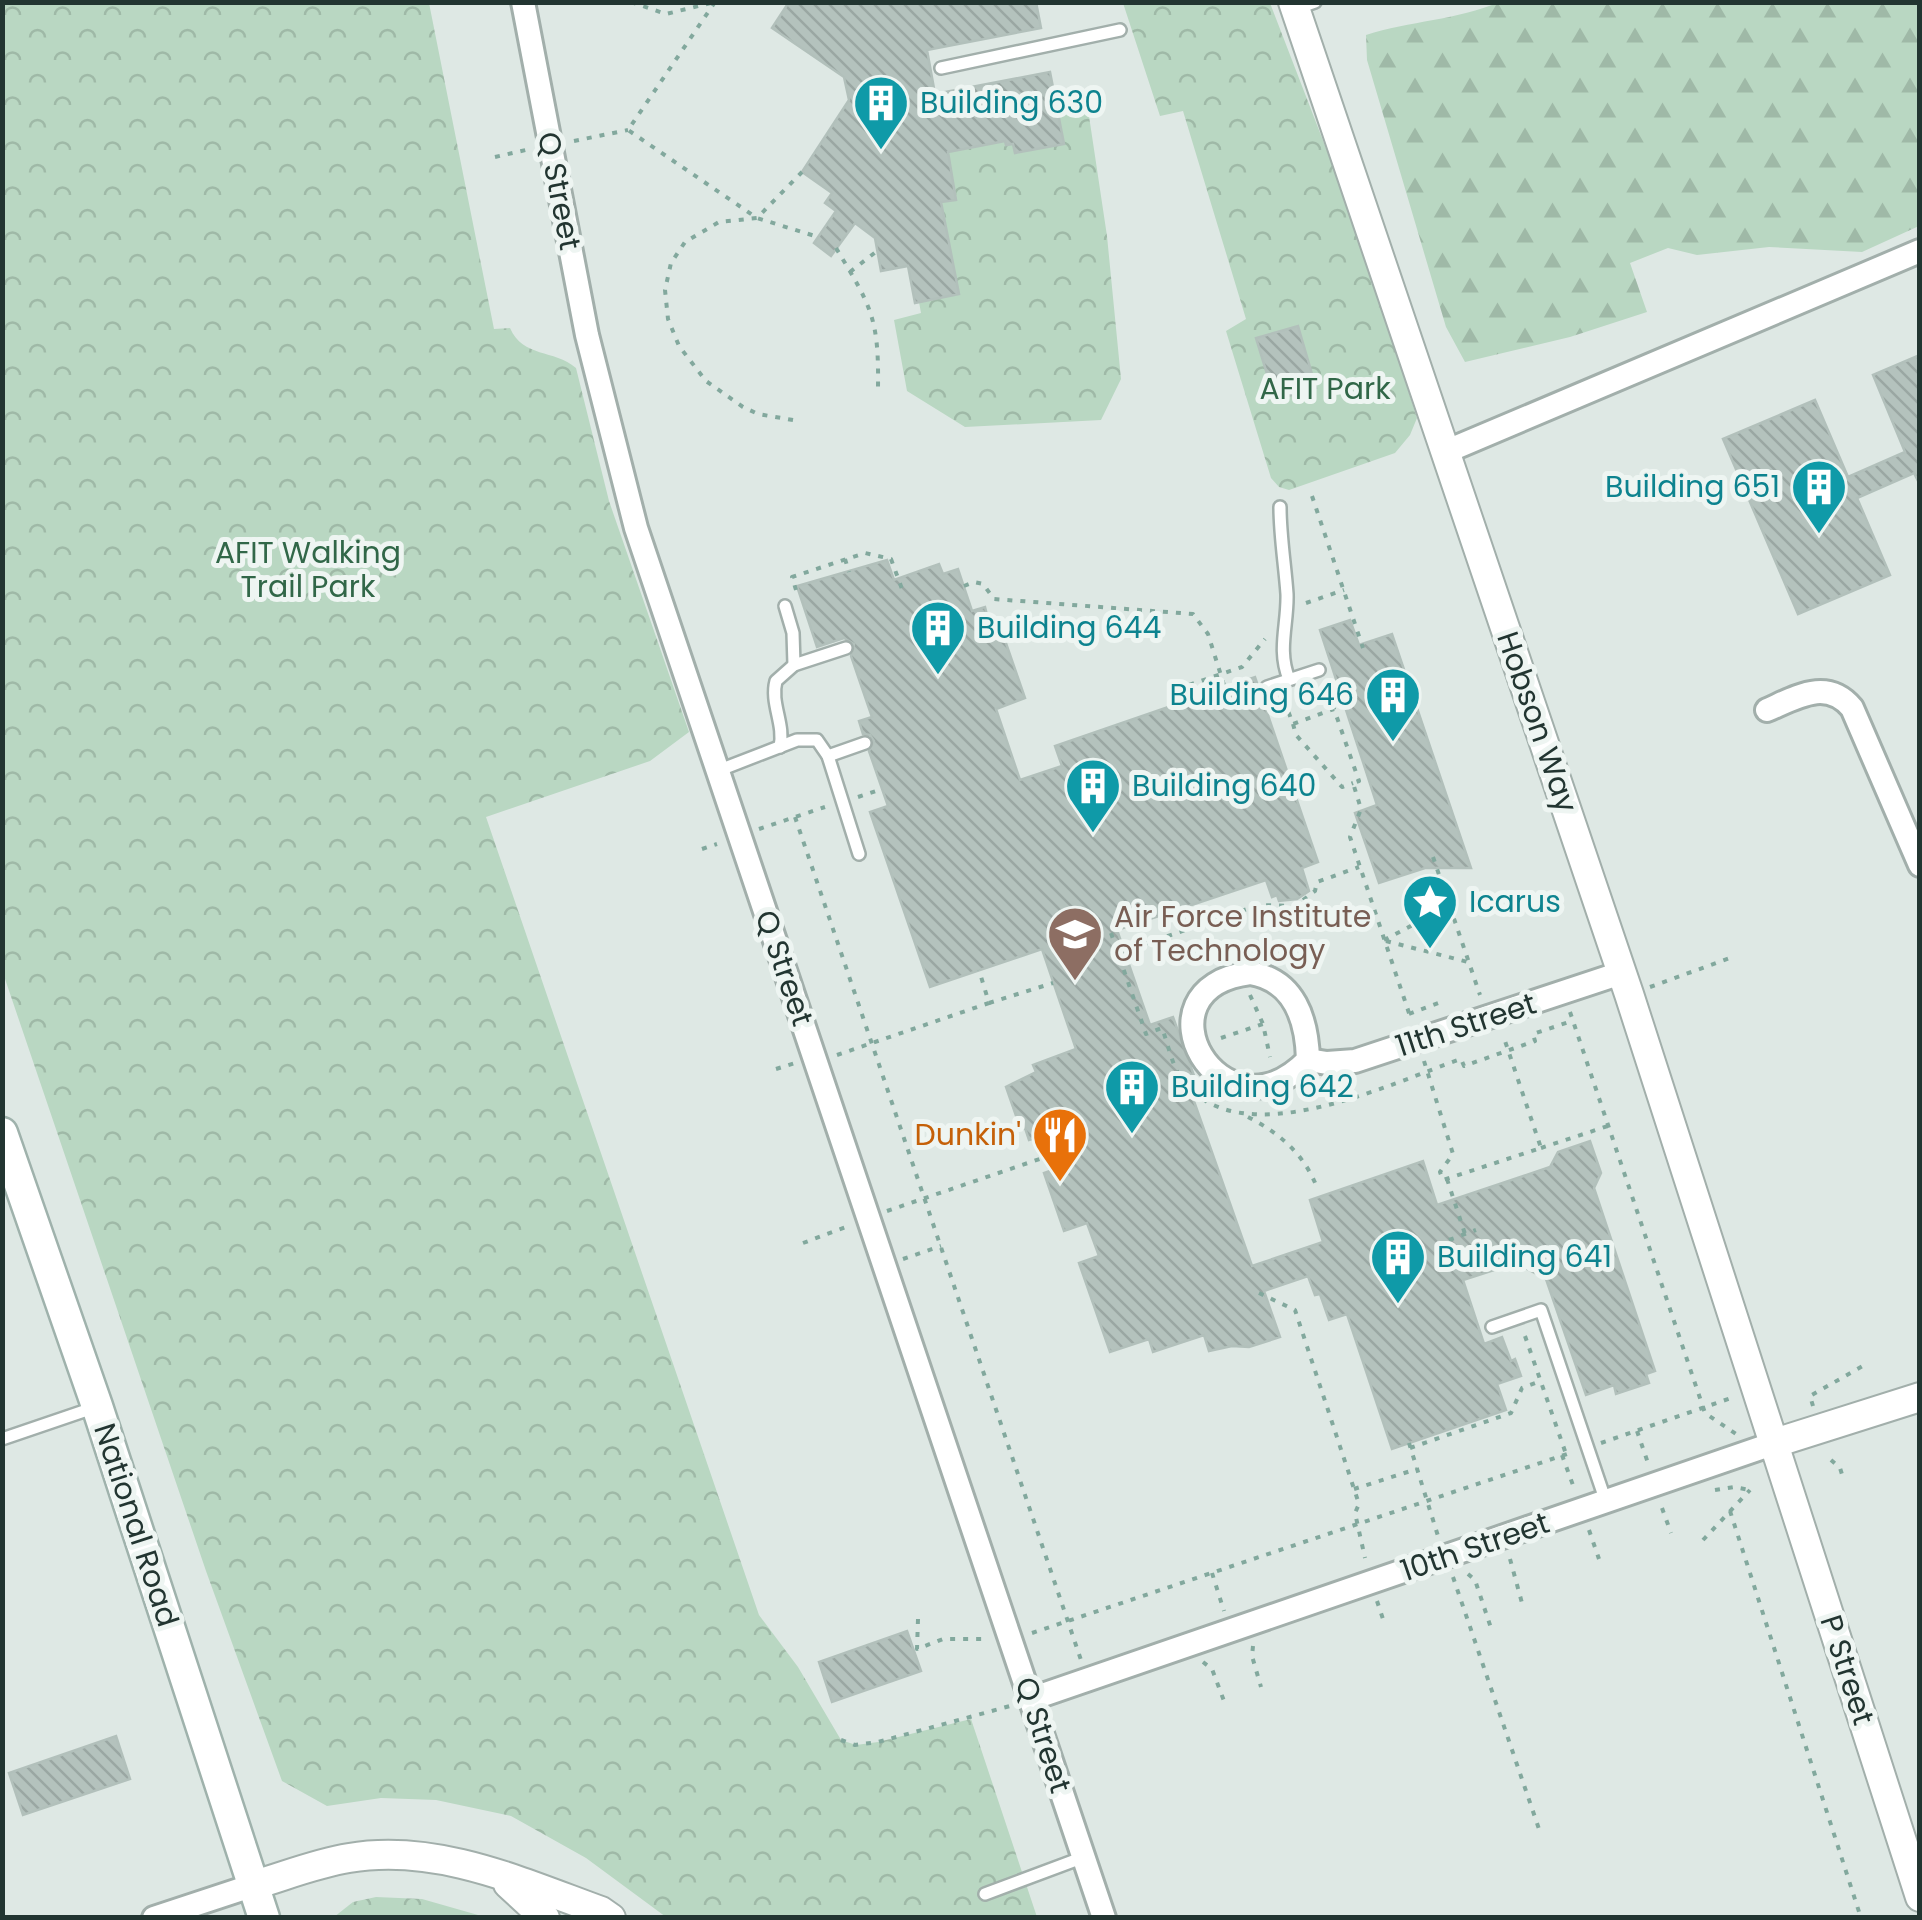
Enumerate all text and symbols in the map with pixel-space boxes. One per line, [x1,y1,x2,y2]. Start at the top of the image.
building icon: Building 630 [851,73,911,152]
place label: Building 630 [920,81,1103,124]
street label: Q Street [527,128,592,254]
park label: AFIT Park [1259,367,1391,410]
building icon: Building 651 [1789,457,1849,536]
place label: Building 651 [1605,465,1780,508]
park label: AFIT Walking Trail Park [215,531,401,608]
building icon: Building 644 [908,598,968,677]
place label: Building 644 [977,606,1161,649]
street label: Hobson Way [1486,626,1589,818]
building icon: Building 646 [1363,665,1423,744]
place label: Building 646 [1170,673,1354,716]
building icon: Building 640 [1063,756,1123,835]
place label: Building 640 [1132,764,1316,807]
place icon: Icarus [1400,872,1460,951]
place label: Icarus [1469,880,1561,923]
place label: Air Force Institute of Technology [1114,895,1371,972]
street label: Q Street [745,904,824,1031]
school or university icon: Air Force Institute of Technology [1045,904,1105,983]
street label: 11th Street [1390,982,1542,1067]
building icon: Building 642 [1102,1057,1162,1136]
place label: Building 642 [1171,1065,1354,1108]
restaurant icon: Dunkin' [1030,1105,1090,1184]
place label: Dunkin' [915,1113,1021,1156]
building icon: Building 641 [1368,1227,1428,1306]
place label: Building 641 [1437,1235,1612,1278]
street label: National Road [83,1418,190,1632]
street label: 10th Street [1395,1501,1555,1592]
street label: P Street [1810,1609,1885,1730]
street label: Q Street [1005,1671,1082,1798]

